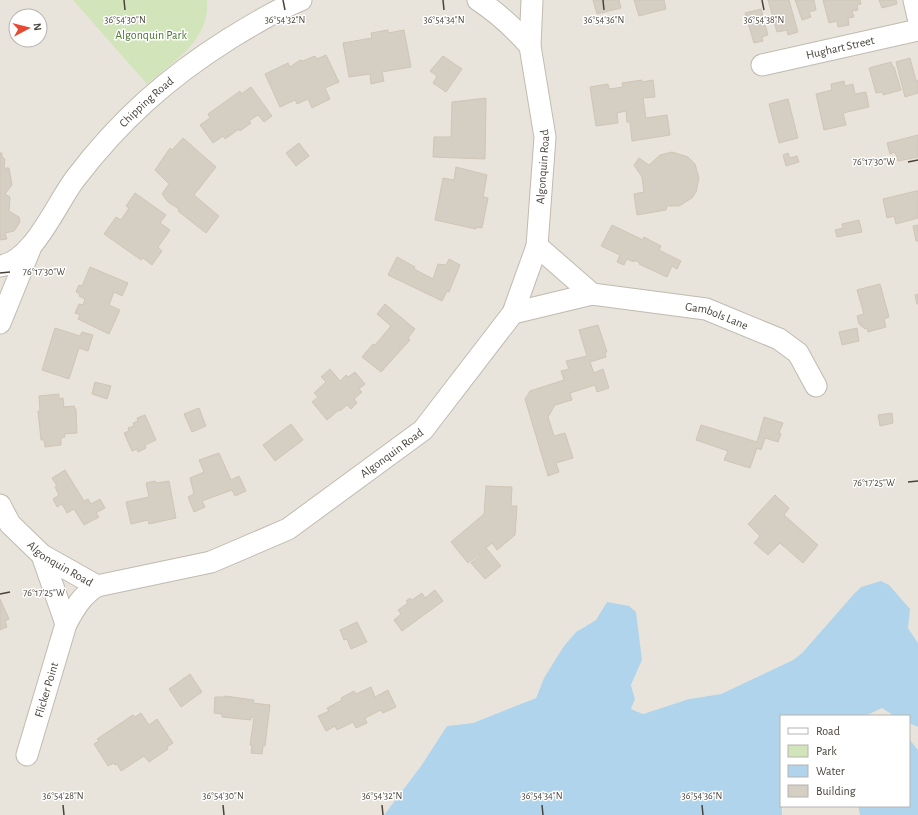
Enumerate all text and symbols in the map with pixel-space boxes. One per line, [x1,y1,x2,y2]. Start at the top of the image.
north arrow [8,8,48,48]
text: 36°54'30"N [104,15,146,25]
text: 36°54'32"N [265,15,305,25]
text: 36°54'34"N [424,15,464,25]
text: 36°54'36"N [584,15,624,25]
text: 36°54'38"N [744,15,784,25]
text: N [32,22,43,31]
park label: Algonquin Park [115,29,187,41]
street label: Hughart Street [805,34,876,61]
street label: Chipping Road [117,75,176,129]
street label: Algonquin Road [534,129,551,205]
text: 76°17'30"W [853,157,895,167]
text: 76°17'30"W [23,267,65,277]
street label: Gambols Lane [685,300,750,332]
street label: Algonquin Road [358,426,425,480]
text: 76°17'25"W [853,478,895,488]
street label: Algonquin Road [25,538,95,588]
text: 76°17'25"W [23,588,65,598]
street label: Flicker Point [33,661,60,719]
legend [780,715,910,807]
text: Road [816,725,840,737]
text: Park [816,745,837,757]
text: Water [816,765,845,777]
text: Building [816,785,856,797]
text: 36°54'28"N [42,791,84,801]
text: 36°54'30"N [202,791,244,801]
text: 36°54'32"N [362,791,402,801]
text: 36°54'34"N [522,791,562,801]
text: 36°54'36"N [682,791,722,801]

